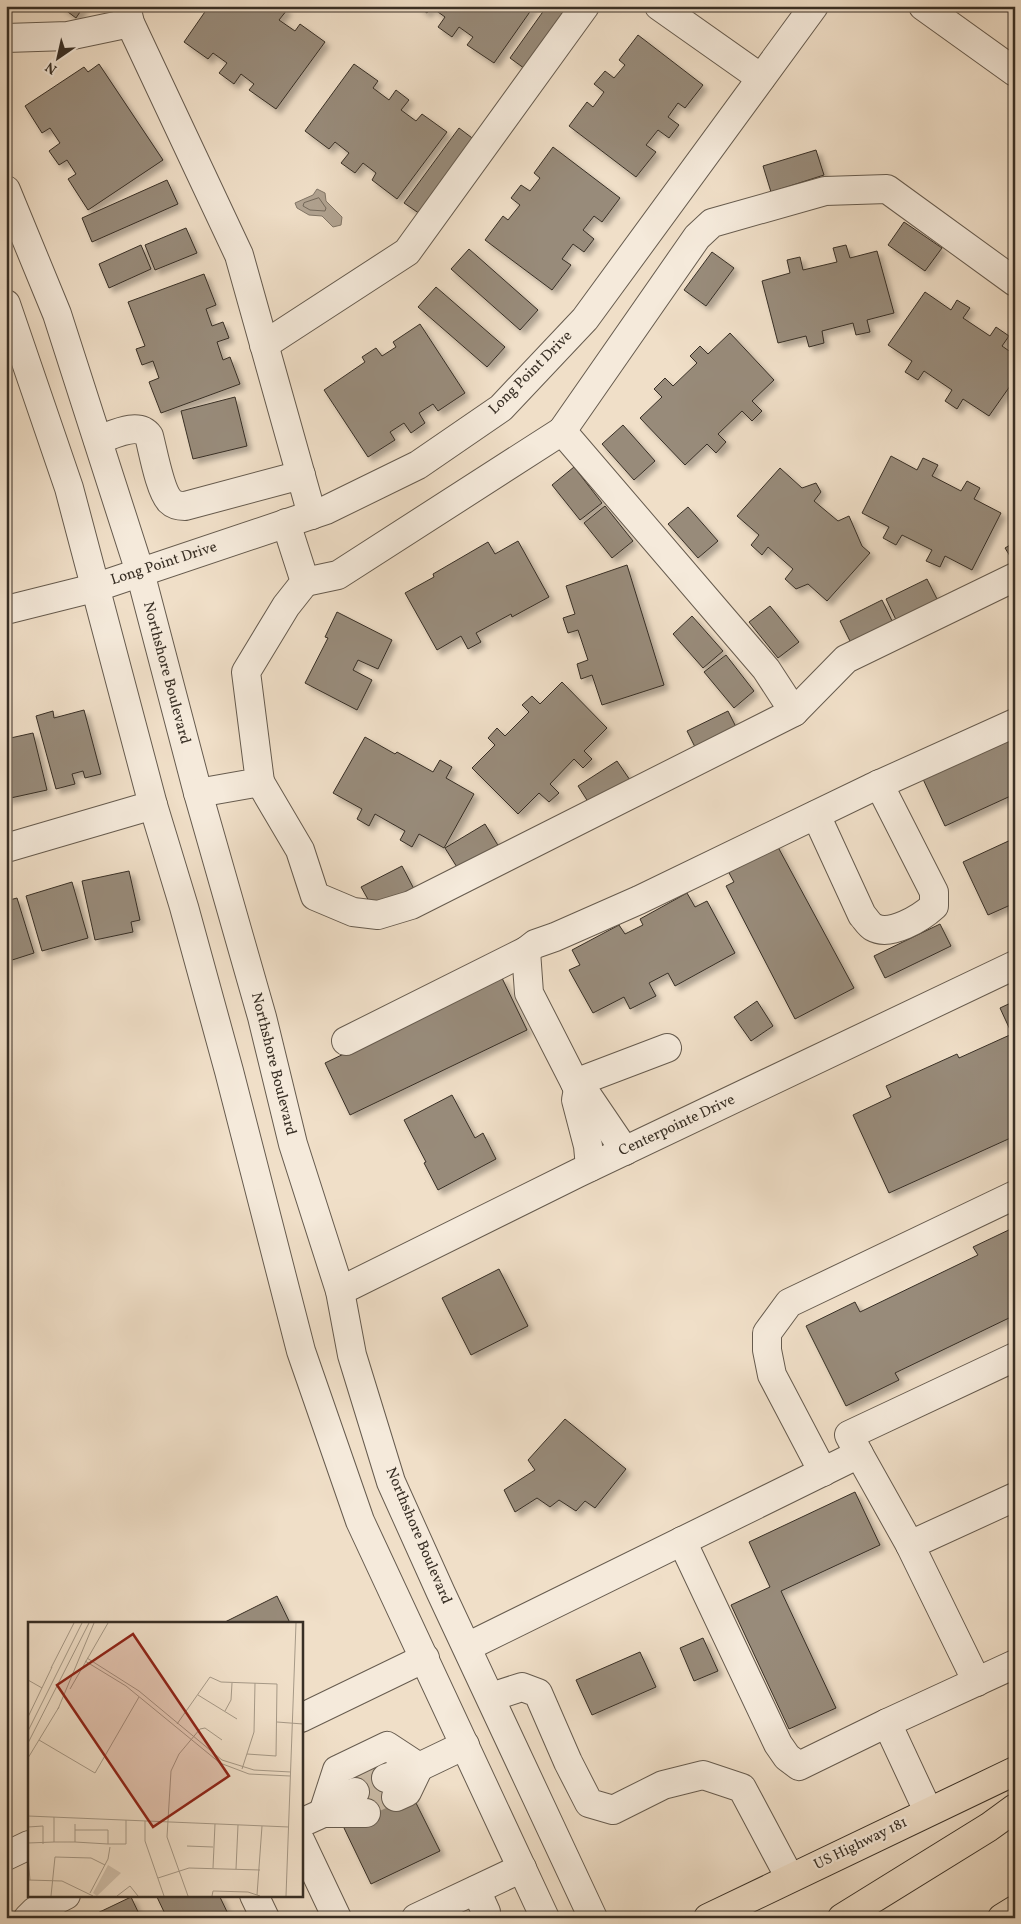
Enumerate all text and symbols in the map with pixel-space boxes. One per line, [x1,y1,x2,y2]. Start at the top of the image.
north arrow [32,32,82,82]
text: N [42,57,61,78]
street label: Long Point Drive [484,326,578,420]
street label: Long Point Drive [108,537,220,591]
street label: Northshore Boulevard [137,599,195,747]
street label: Northshore Boulevard [245,990,301,1138]
street label: Centerpointe Drive [615,1090,739,1162]
street label: Northshore Boulevard [380,1464,456,1608]
inset map [28,1622,302,1896]
street label: US Highway 181 [811,1812,911,1876]

